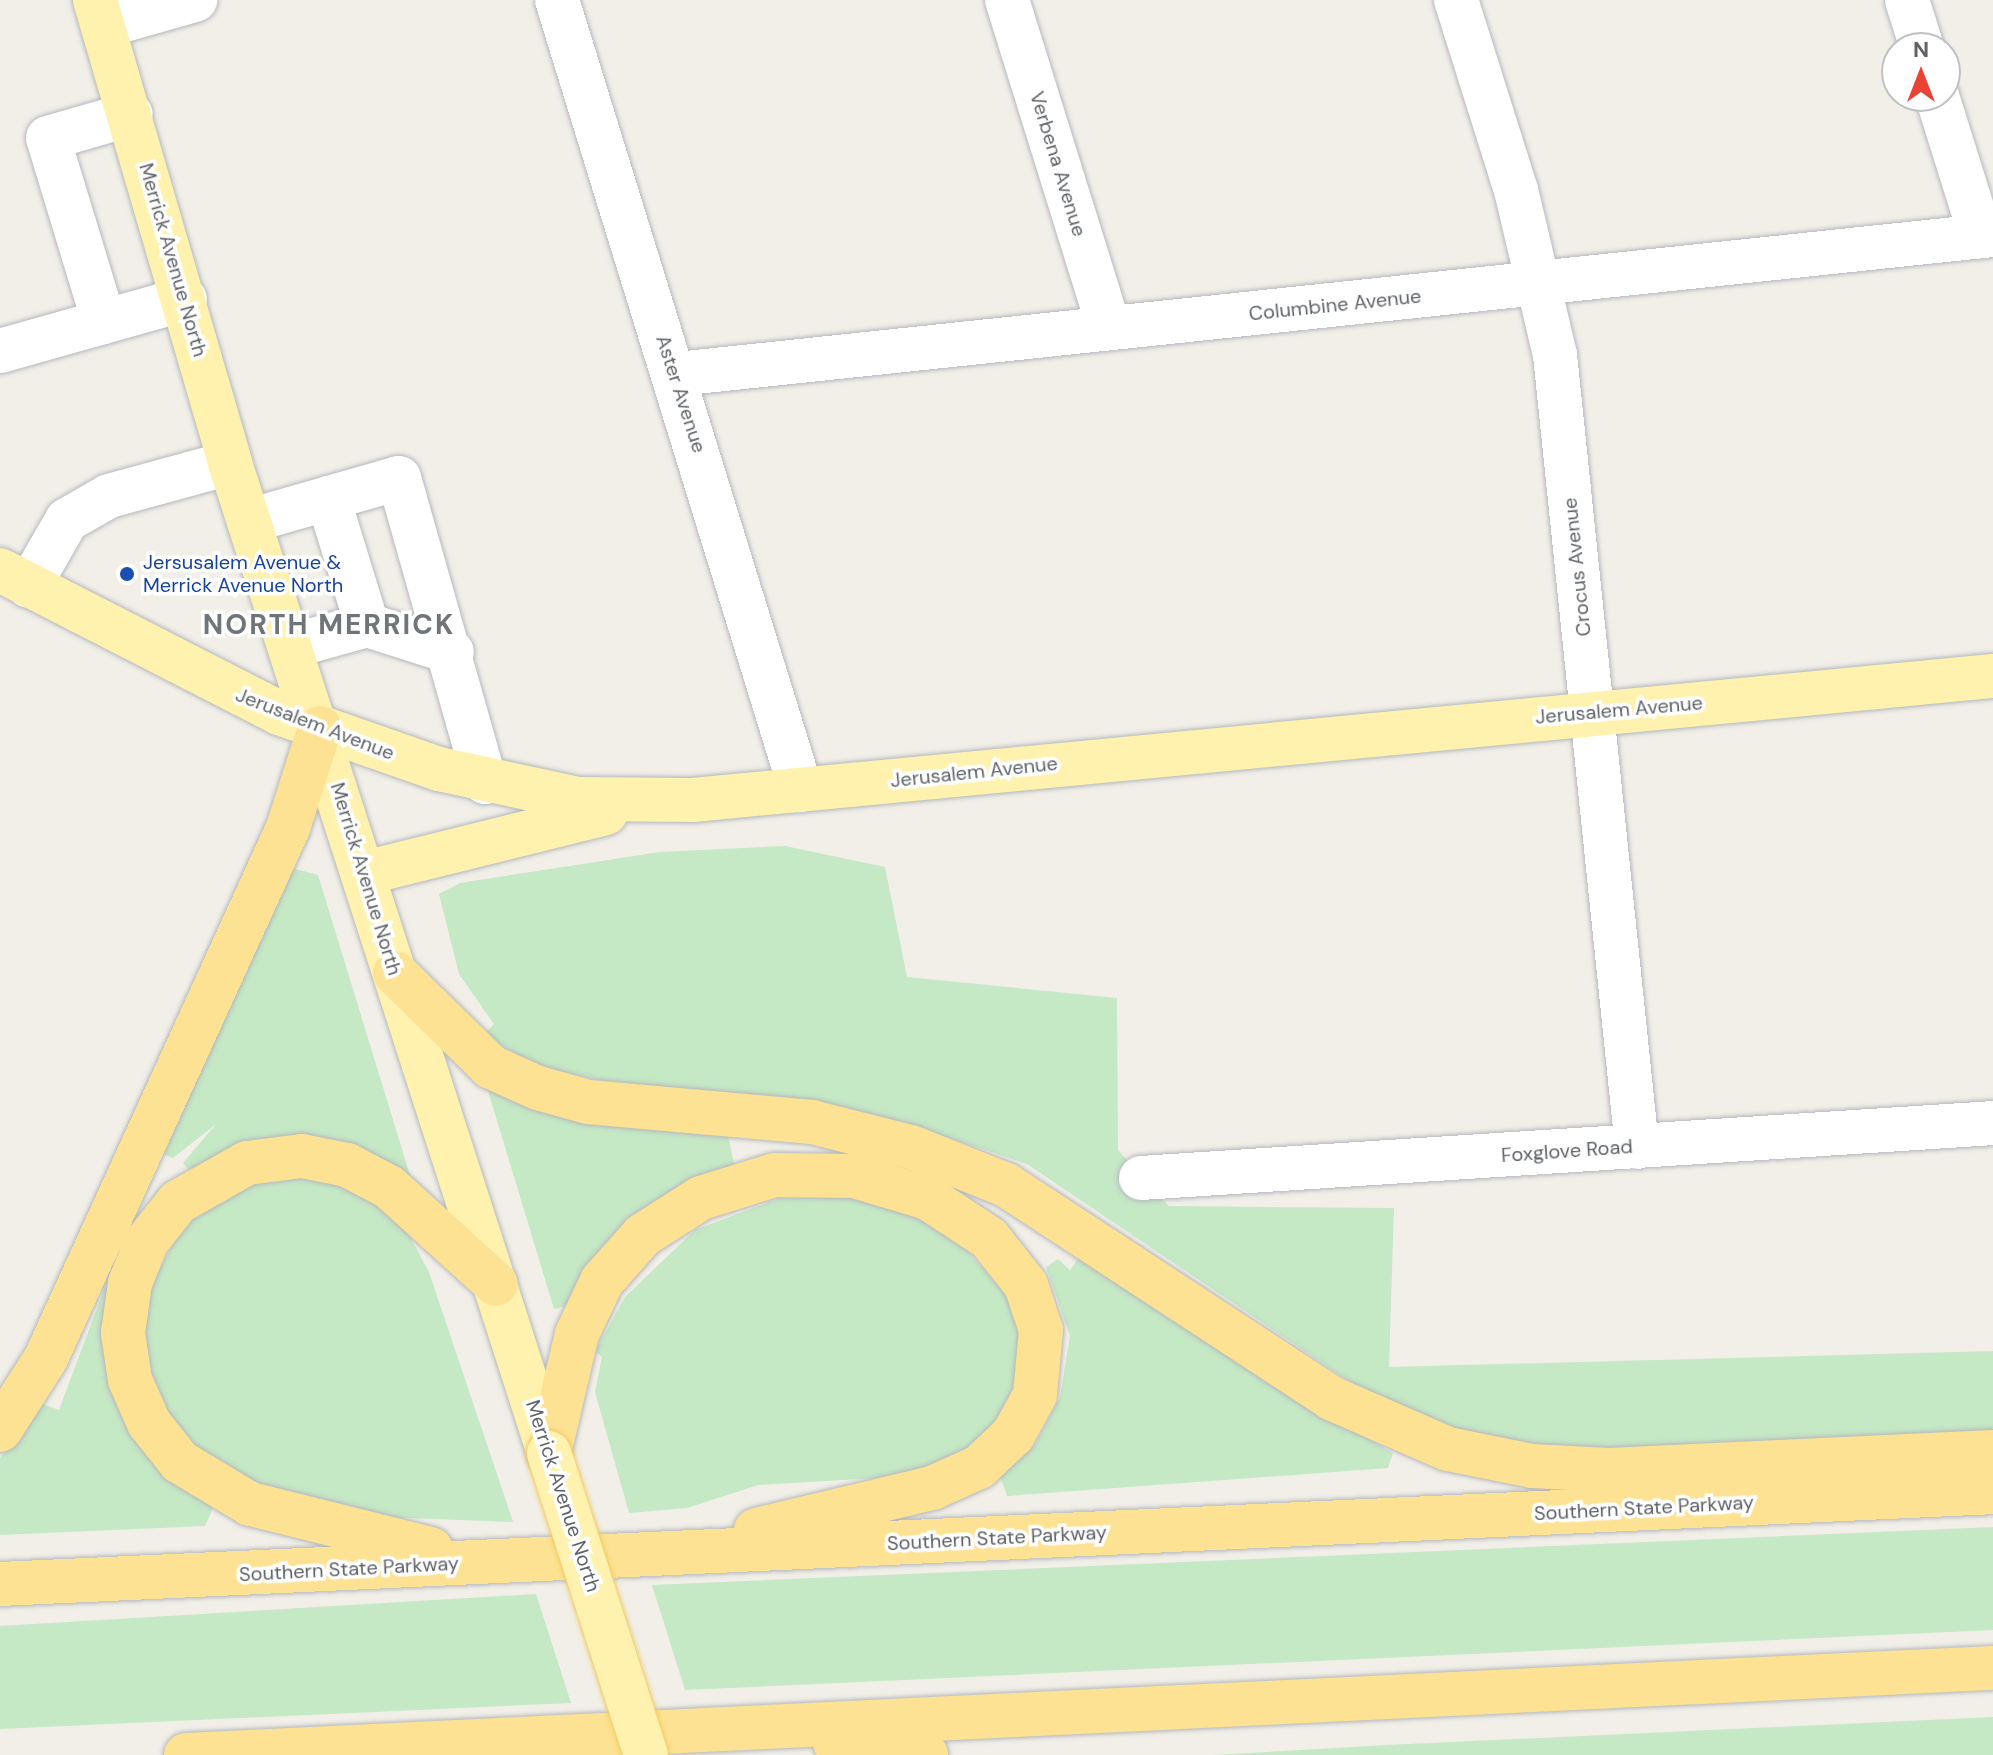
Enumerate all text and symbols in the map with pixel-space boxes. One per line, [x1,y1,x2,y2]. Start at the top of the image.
north arrow [1881,32,1961,112]
text: N [1913,35,1929,64]
street label: Verbena Avenue [1025,89,1091,239]
street label: Merrick Avenue North [134,160,212,360]
street label: Columbine Avenue [1248,284,1422,326]
street label: Aster Avenue [651,332,711,456]
street label: Crocus Avenue [1558,496,1596,638]
place label: Jersusalem Avenue & Merrick Avenue North [143,550,343,597]
marker: Jersusalem Avenue & Merrick Avenue North [118,565,136,583]
district label: NORTH MERRICK [203,608,455,642]
street label: Jerusalem Avenue [232,683,398,765]
street label: Jerusalem Avenue [1534,691,1704,729]
street label: Jerusalem Avenue [889,751,1059,793]
street label: Merrick Avenue North [325,780,407,978]
street label: Foxglove Road [1500,1134,1634,1168]
street label: Merrick Avenue North [521,1397,605,1595]
street label: Southern State Parkway [1533,1490,1755,1526]
street label: Southern State Parkway [886,1520,1108,1556]
street label: Southern State Parkway [238,1551,460,1587]

